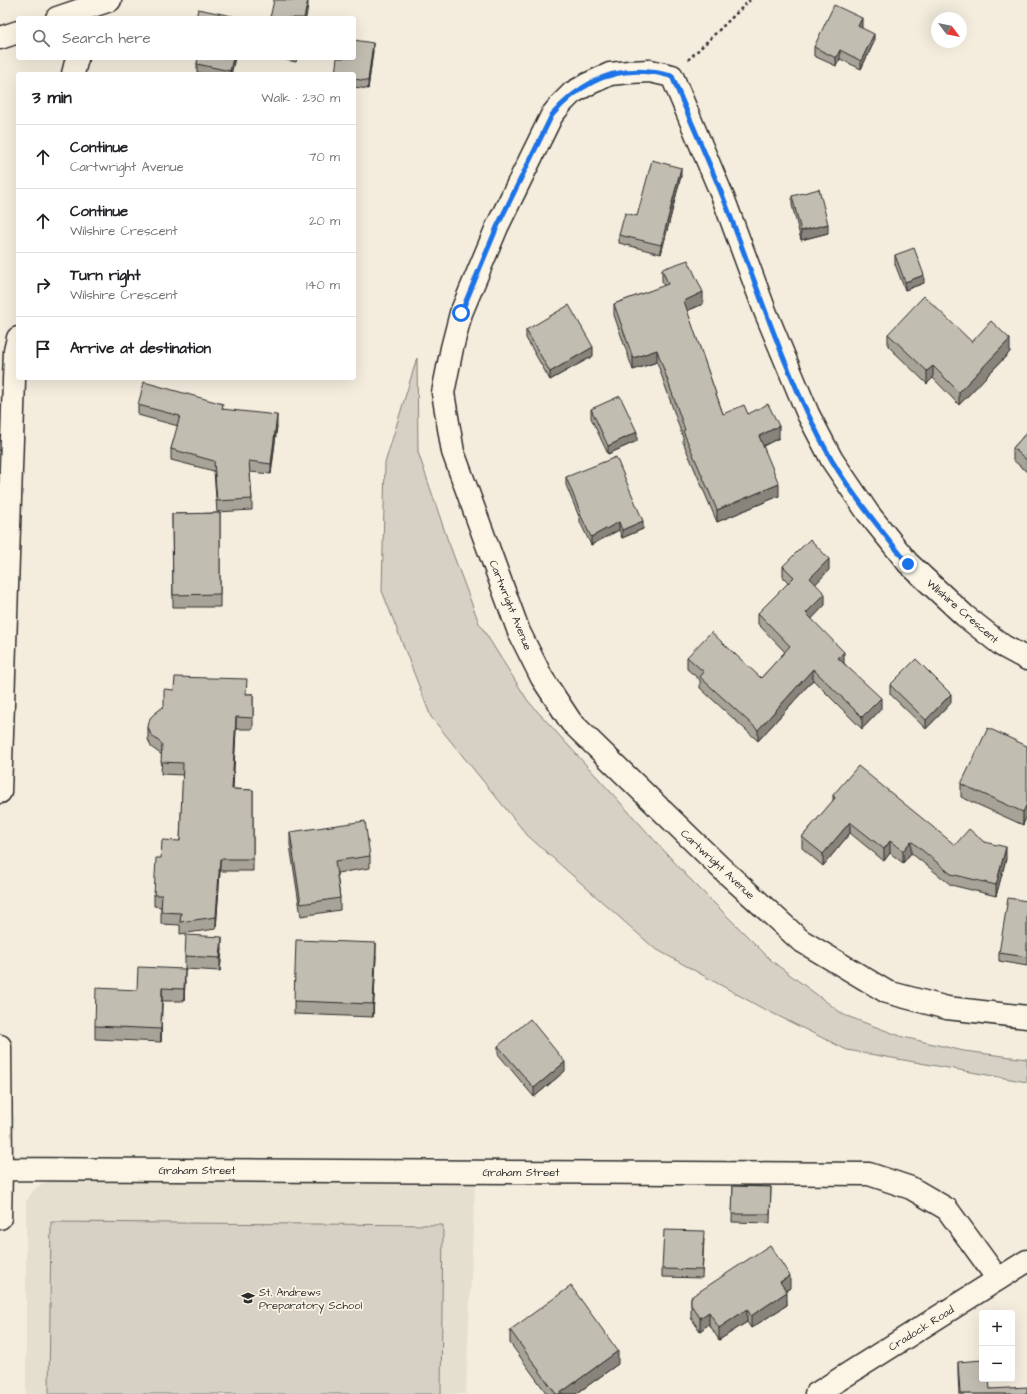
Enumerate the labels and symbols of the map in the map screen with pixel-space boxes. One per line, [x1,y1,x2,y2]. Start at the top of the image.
north arrow [931,12,967,48]
route start [452,304,470,322]
route end [899,555,917,573]
street label: Cartwright Avenue [485,558,536,653]
street label: Wilshire Crescent [923,576,1002,647]
street label: Cartwright Avenue [677,826,758,903]
street label: Graham Street [158,1163,236,1178]
street label: Graham Street [482,1165,560,1180]
place label: St. Andrews Preparatory School [259,1285,362,1314]
school or university icon: St. Andrews Preparatory School [240,1290,256,1306]
street label: Cradock Road [886,1302,957,1355]

